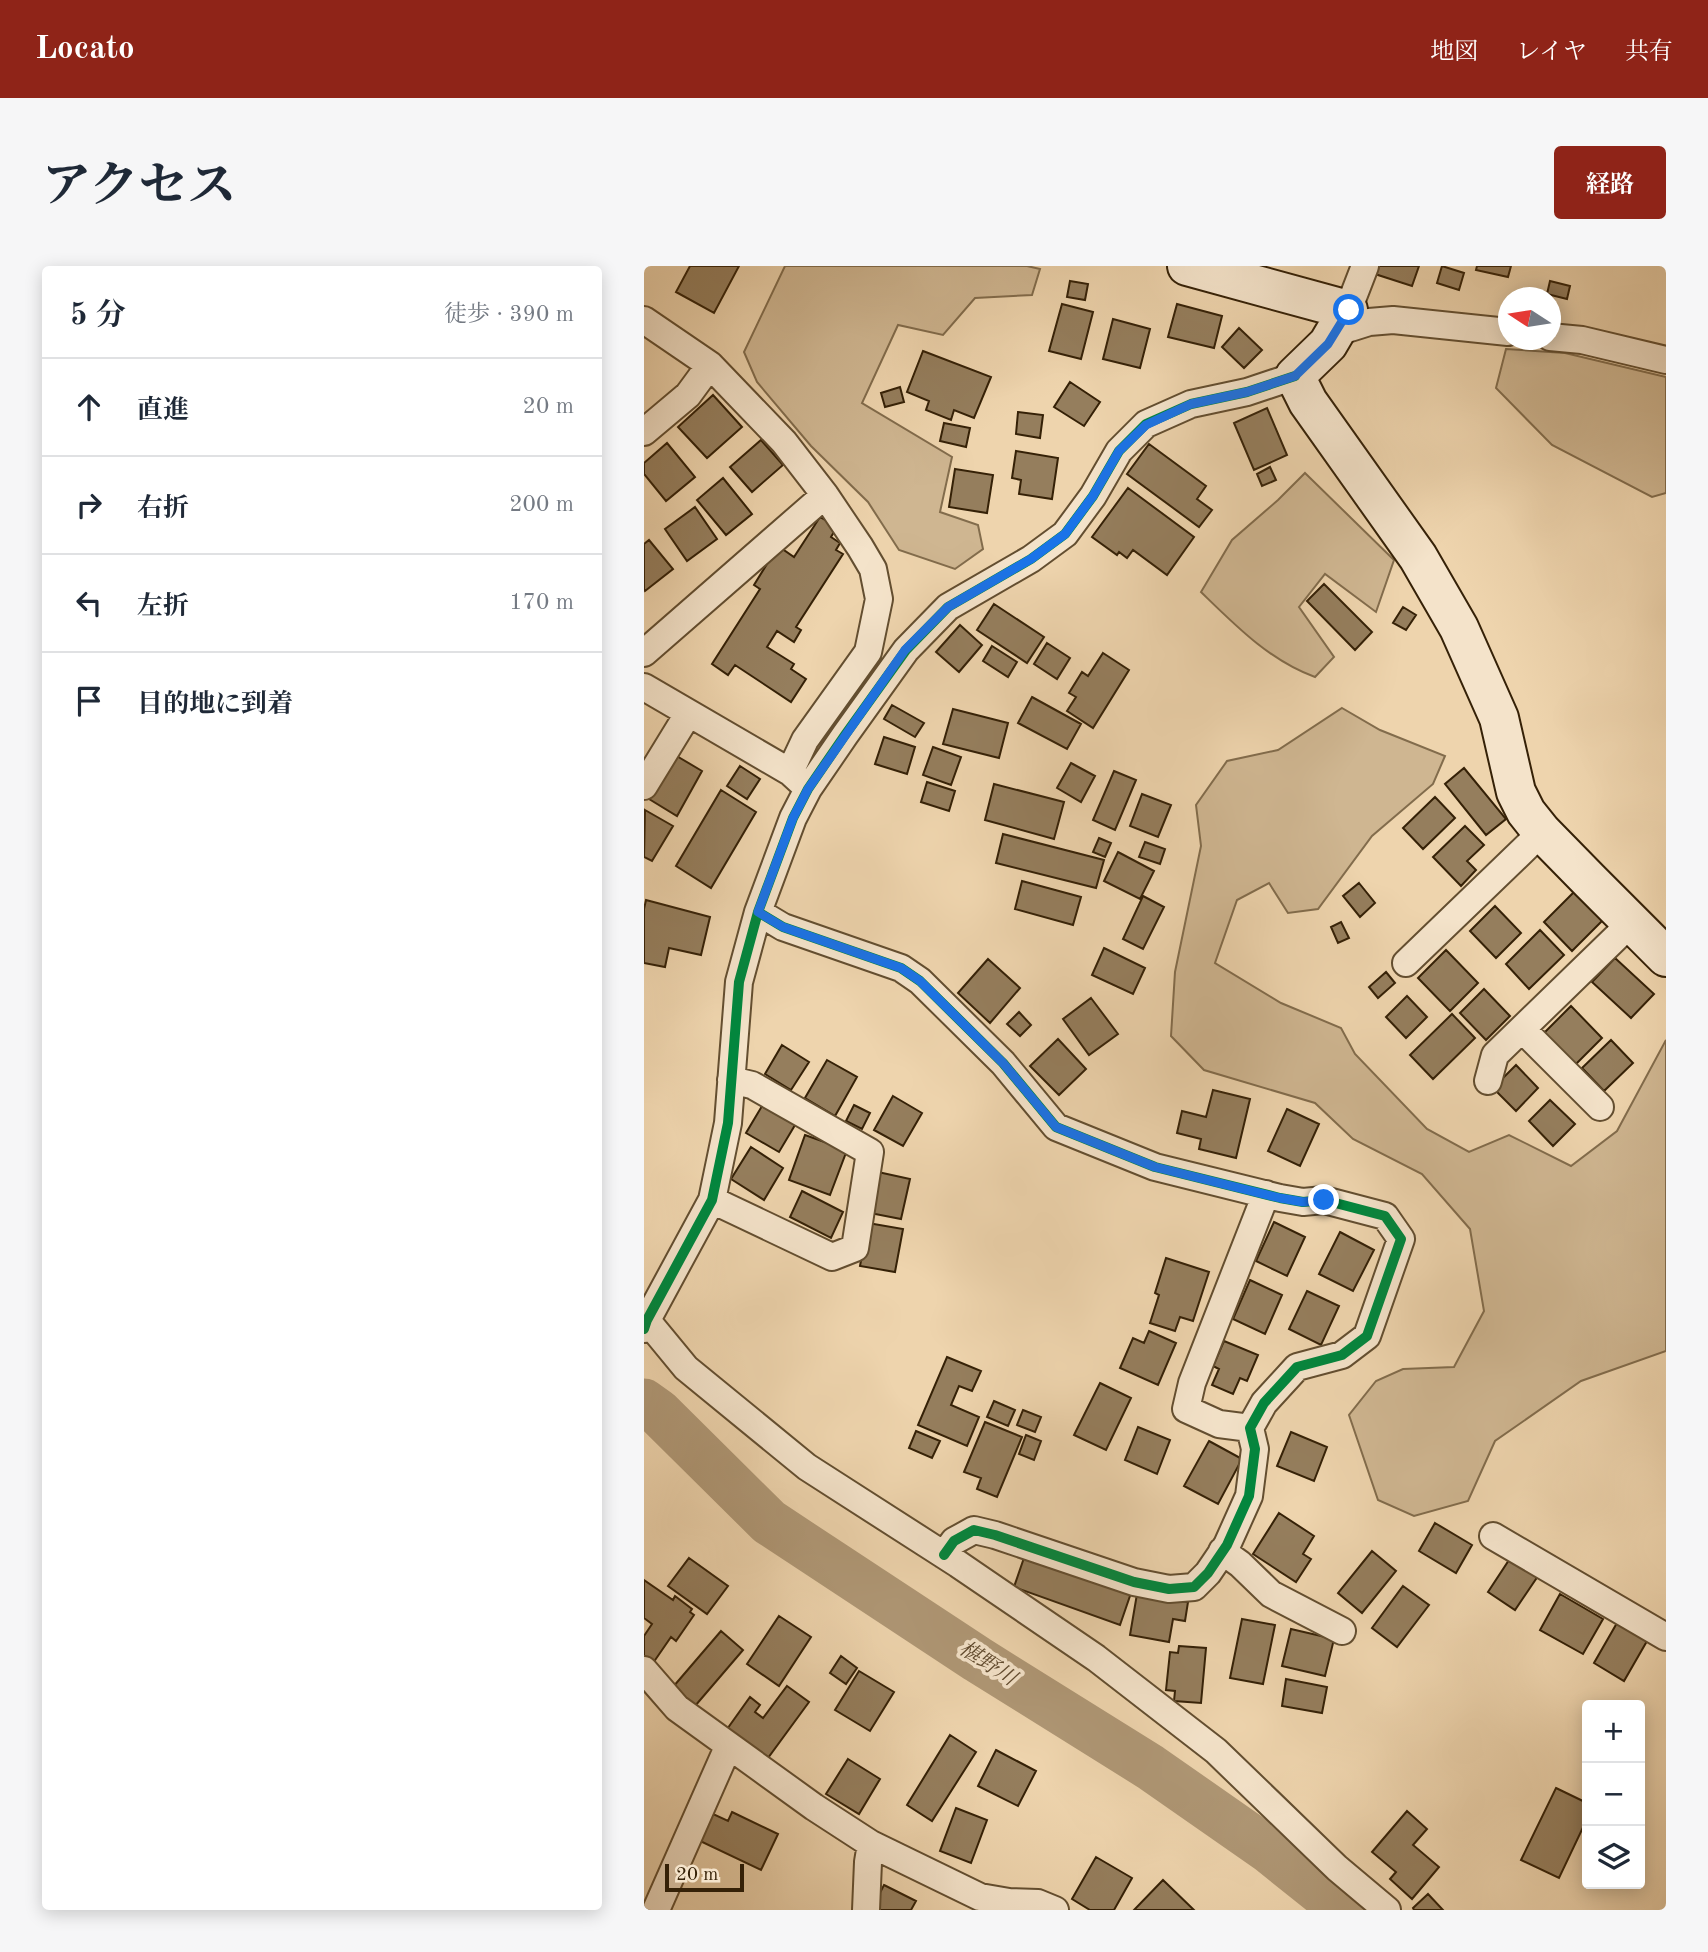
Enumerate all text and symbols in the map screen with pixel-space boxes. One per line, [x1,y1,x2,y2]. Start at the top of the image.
text: Locato [35,33,135,66]
text: 地図 [1430,41,1478,65]
text: レイヤ [1516,41,1587,65]
text: 共有 [1625,41,1673,65]
button: 経路 [1554,146,1666,219]
text: アクセス [42,164,237,213]
north arrow [1498,287,1561,350]
route start [1333,294,1364,325]
text: 5 分 [70,301,126,331]
text: 徒歩 · 390 m [444,303,574,326]
icon: ahead [70,388,108,426]
text: 20 m [523,395,574,418]
text: 直進 [137,398,189,424]
icon: right [70,486,108,524]
text: 200 m [509,493,574,516]
text: 右折 [137,496,189,522]
icon: left [70,584,108,622]
text: 170 m [509,591,574,614]
text: 左折 [137,594,189,620]
icon: arrive [70,682,108,720]
text: 目的地に到着 [137,692,293,718]
route end [1308,1184,1339,1215]
water label: 椹野川 [955,1637,1022,1691]
map controls [1582,1700,1645,1889]
button: + [1582,1700,1645,1763]
button: − [1582,1763,1645,1826]
button: layers [1582,1826,1645,1889]
scale bar [665,1861,744,1893]
text: 20 m [676,1866,718,1885]

